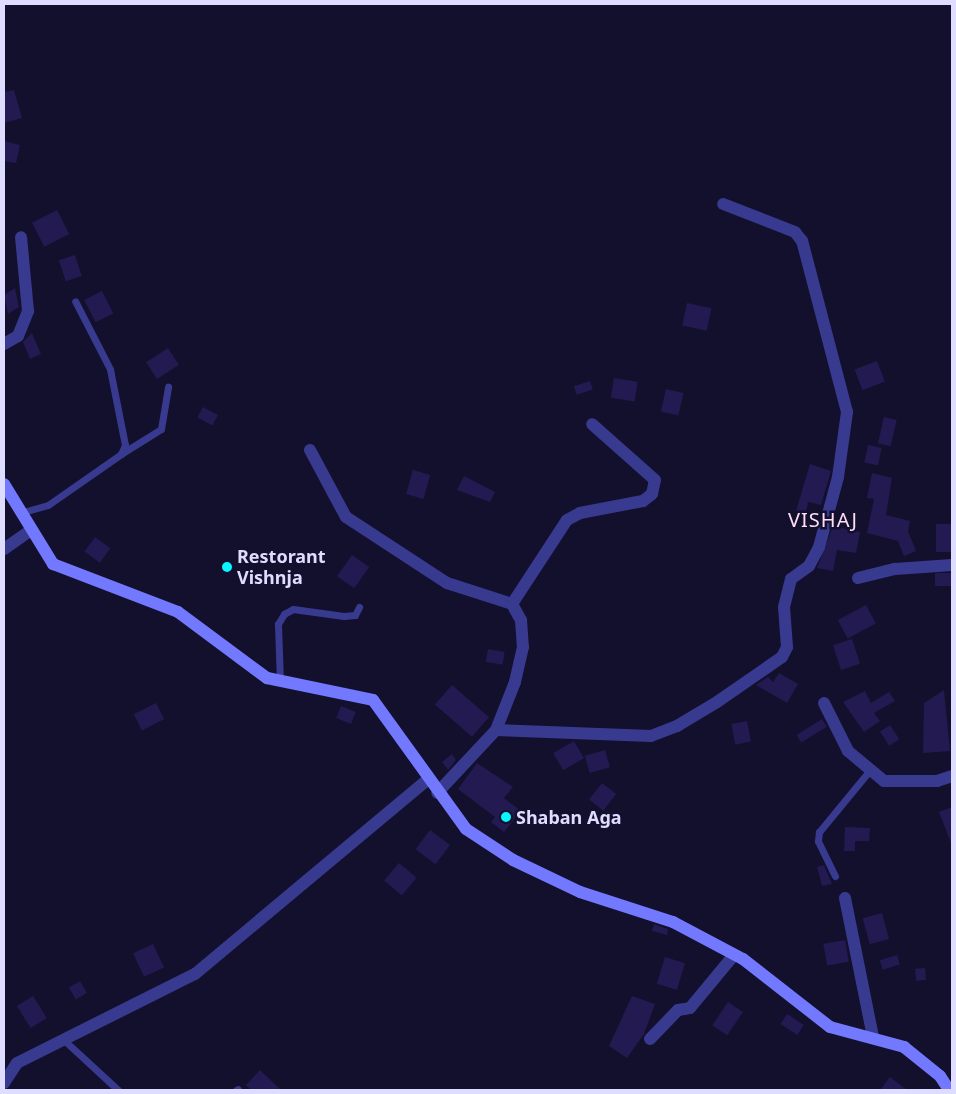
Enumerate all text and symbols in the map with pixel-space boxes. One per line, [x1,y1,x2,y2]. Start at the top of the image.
district label: VISHAJ [787,507,859,531]
place label: Restorant Vishnja [237,546,326,588]
marker: Restorant Vishnja [221,561,233,573]
place label: Shaban Aga [516,806,622,828]
marker: Shaban Aga [500,811,512,823]

